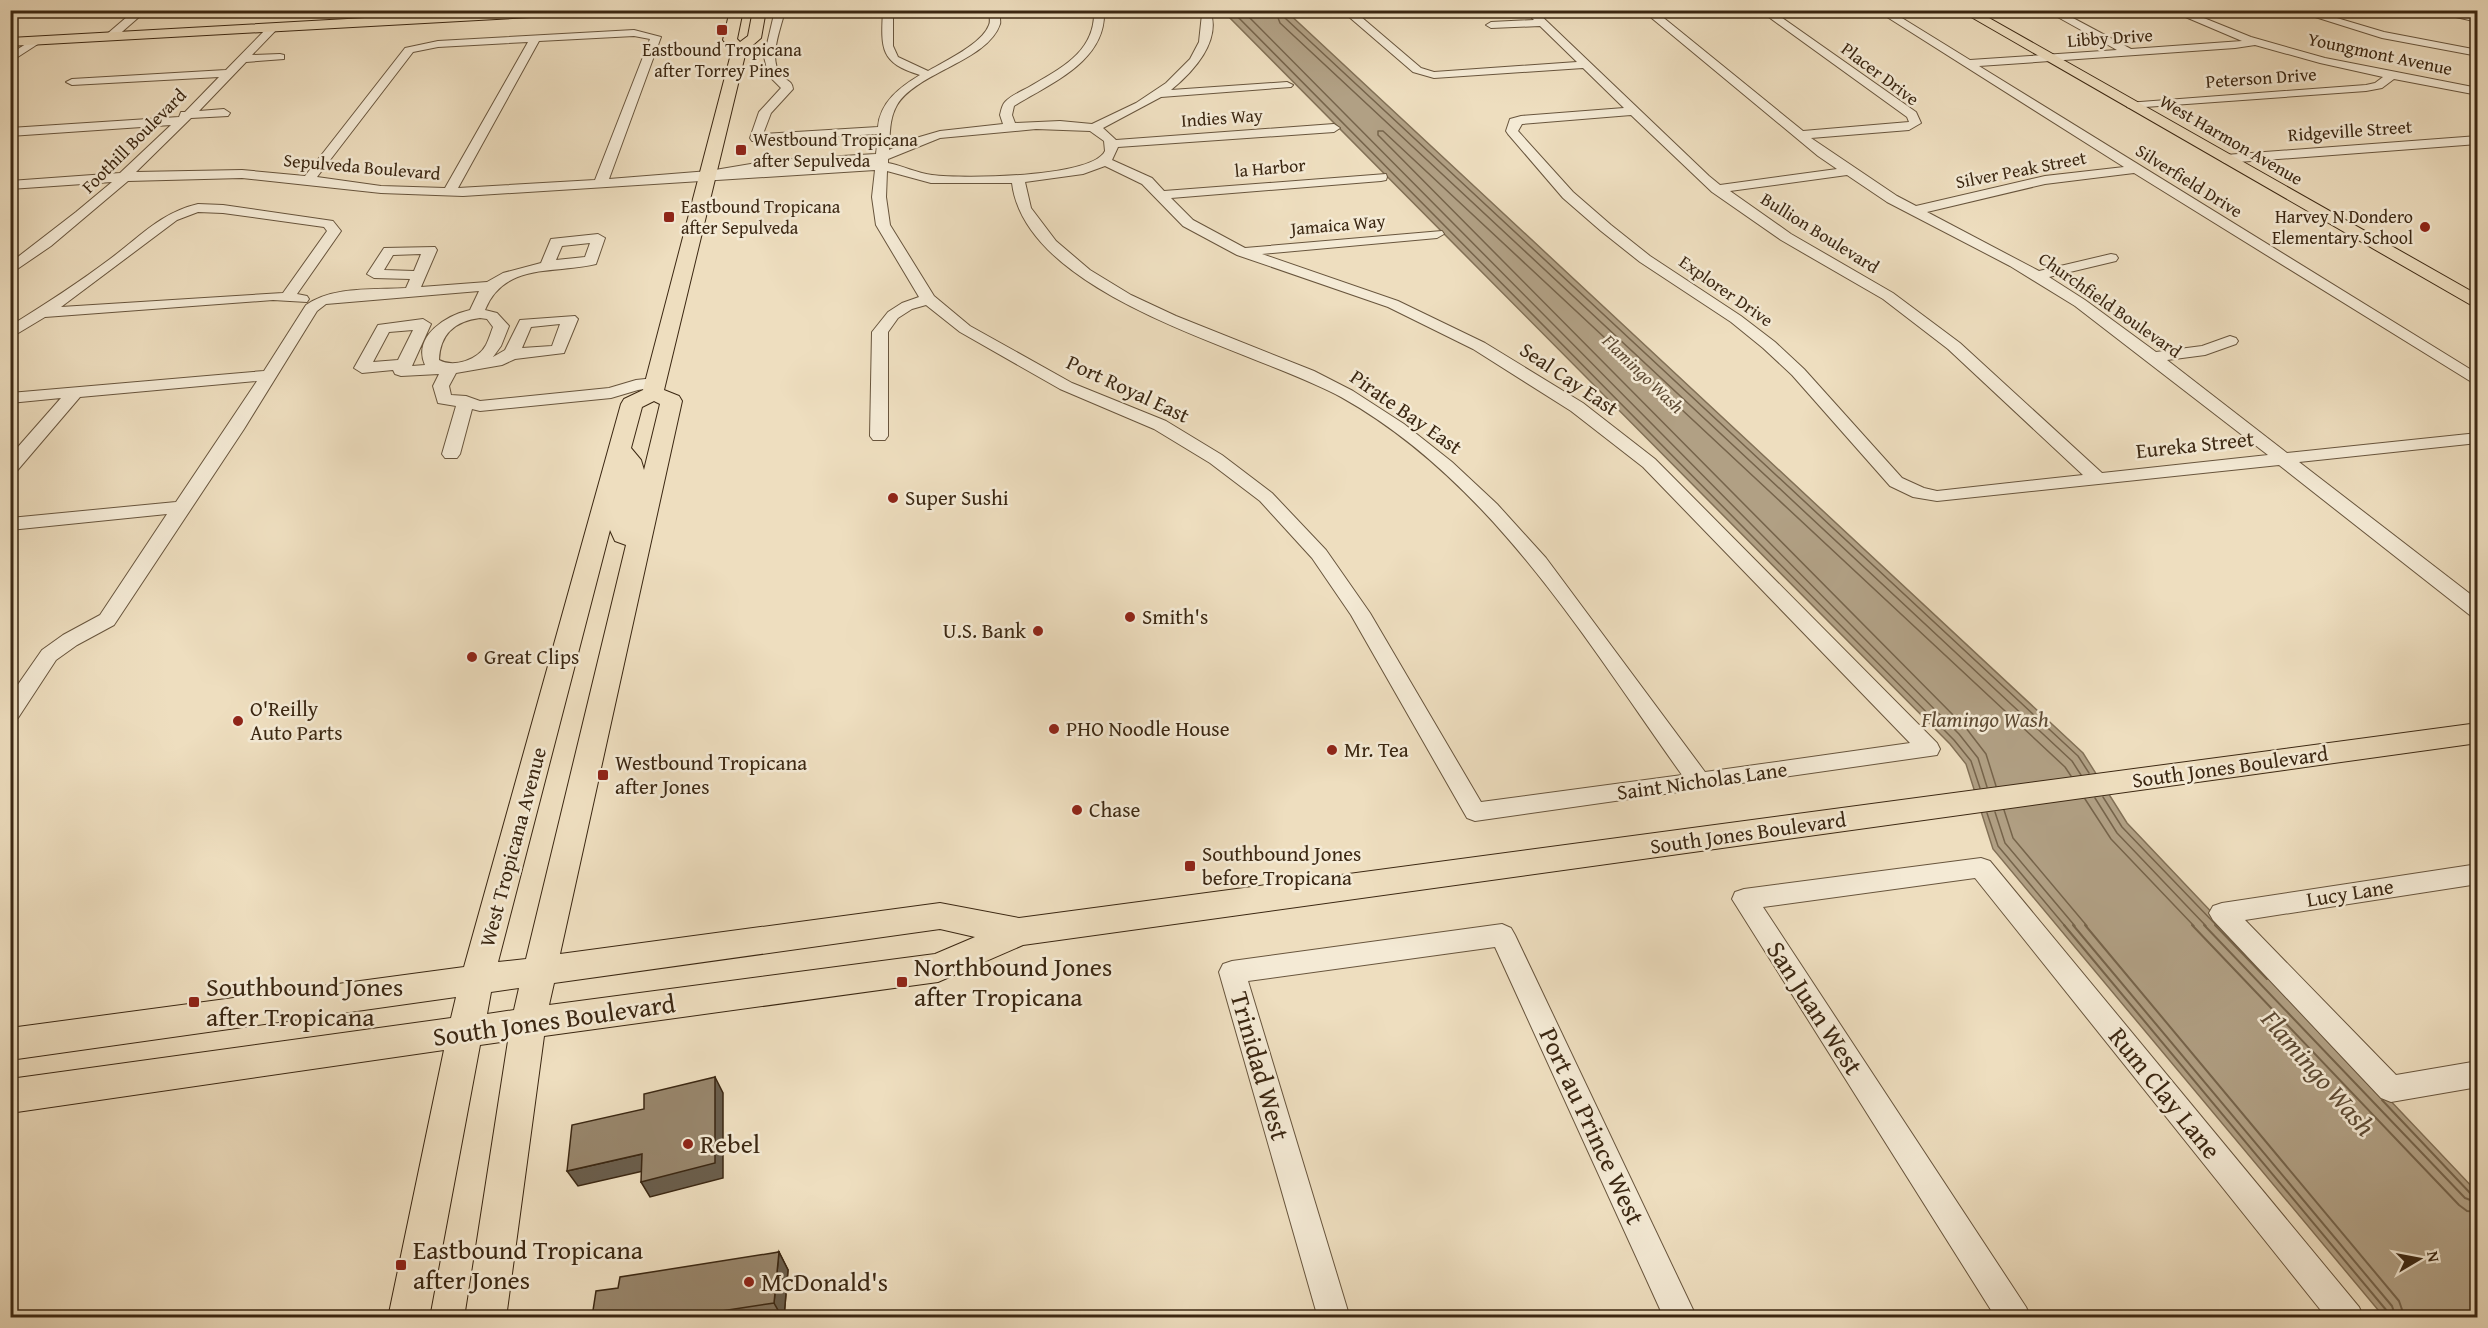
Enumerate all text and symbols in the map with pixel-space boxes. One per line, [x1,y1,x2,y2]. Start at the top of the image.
street label: Libby Drive [2066,21,2154,54]
marker: Eastbound Tropicana after Torrey Pines [715,23,729,37]
street label: Youngmont Avenue [2305,25,2455,82]
street label: Placer Drive [1836,35,1925,112]
place label: Eastbound Tropicana after Torrey Pines [642,36,802,84]
street label: Peterson Drive [2205,60,2317,95]
street label: Foothill Boulevard [75,82,192,199]
street label: West Harmon Avenue [2155,87,2308,192]
street label: Indies Way [1180,101,1264,134]
street label: Ridgeville Street [2287,113,2414,148]
place label: Westbound Tropicana after Sepulveda [753,126,918,174]
street label: Silverfield Drive [2131,137,2248,224]
marker: Westbound Tropicana after Sepulveda [734,143,748,157]
street label: Silver Peak Street [1953,143,2089,195]
street label: Sepulveda Boulevard [282,146,442,187]
street label: la Harbor [1233,151,1307,184]
street label: Bullion Boulevard [1756,185,1885,280]
place label: Eastbound Tropicana after Sepulveda [681,193,841,241]
place label: Harvey N Dondero Elementary School [2272,203,2413,251]
street label: Jamaica Way [1287,207,1386,242]
marker: Eastbound Tropicana after Sepulveda [662,210,676,224]
marker: Harvey N Dondero Elementary School [2418,220,2432,234]
street label: Churchfield Boulevard [2033,245,2188,364]
street label: Explorer Drive [1674,248,1779,333]
water label: Flamingo Wash [1596,327,1690,420]
street label: Seal Cay East [1514,334,1625,423]
street label: Port Royal East [1062,347,1195,431]
street label: Pirate Bay East [1344,361,1469,462]
street label: Eureka Street [2134,423,2256,466]
place label: Super Sushi [905,482,1009,513]
marker: Super Sushi [886,491,900,505]
place label: Smith's [1142,601,1208,632]
marker: Smith's [1123,610,1137,624]
place label: U.S. Bank [943,615,1026,646]
marker: U.S. Bank [1031,624,1045,638]
place label: Great Clips [484,641,579,672]
marker: Great Clips [465,650,479,664]
place label: O'Reilly Auto Parts [250,693,342,748]
water label: Flamingo Wash [1920,703,2049,735]
place label: PHO Noodle House [1066,713,1230,744]
marker: O'Reilly Auto Parts [231,714,245,728]
marker: PHO Noodle House [1047,722,1061,736]
place label: Mr. Tea [1344,734,1409,765]
street label: South Jones Boulevard [2130,737,2331,796]
marker: Mr. Tea [1325,743,1339,757]
street label: West Tropicana Avenue [471,744,554,950]
place label: Westbound Tropicana after Jones [615,747,807,802]
street label: Saint Nicholas Lane [1615,753,1789,808]
marker: Westbound Tropicana after Jones [596,768,610,782]
place label: Chase [1089,794,1140,825]
marker: Chase [1070,803,1084,817]
street label: South Jones Boulevard [1648,803,1849,862]
place label: Southbound Jones before Tropicana [1202,838,1361,893]
marker: Southbound Jones before Tropicana [1183,859,1197,873]
street label: Lucy Lane [2304,870,2396,915]
street label: San Juan West [1757,933,1873,1082]
place label: Northbound Jones after Tropicana [914,947,1112,1016]
place label: Southbound Jones after Tropicana [206,967,403,1036]
marker: Northbound Jones after Tropicana [895,975,909,989]
street label: South Jones Boulevard [430,983,678,1056]
street label: Trinidad West [1221,987,1300,1145]
marker: Southbound Jones after Tropicana [187,995,201,1009]
water label: Flamingo Wash [2252,999,2385,1145]
street label: Rum Clay Lane [2100,1018,2231,1167]
street label: Port au Prince West [1530,1021,1655,1231]
place label: Rebel [700,1124,760,1163]
marker: Rebel [681,1137,695,1151]
north arrow [2389,1229,2449,1289]
place label: Eastbound Tropicana after Jones [413,1230,644,1299]
text: N [2421,1249,2447,1264]
marker: Eastbound Tropicana after Jones [394,1258,408,1272]
place label: McDonald's [761,1262,888,1301]
marker: McDonald's [742,1275,756,1289]

